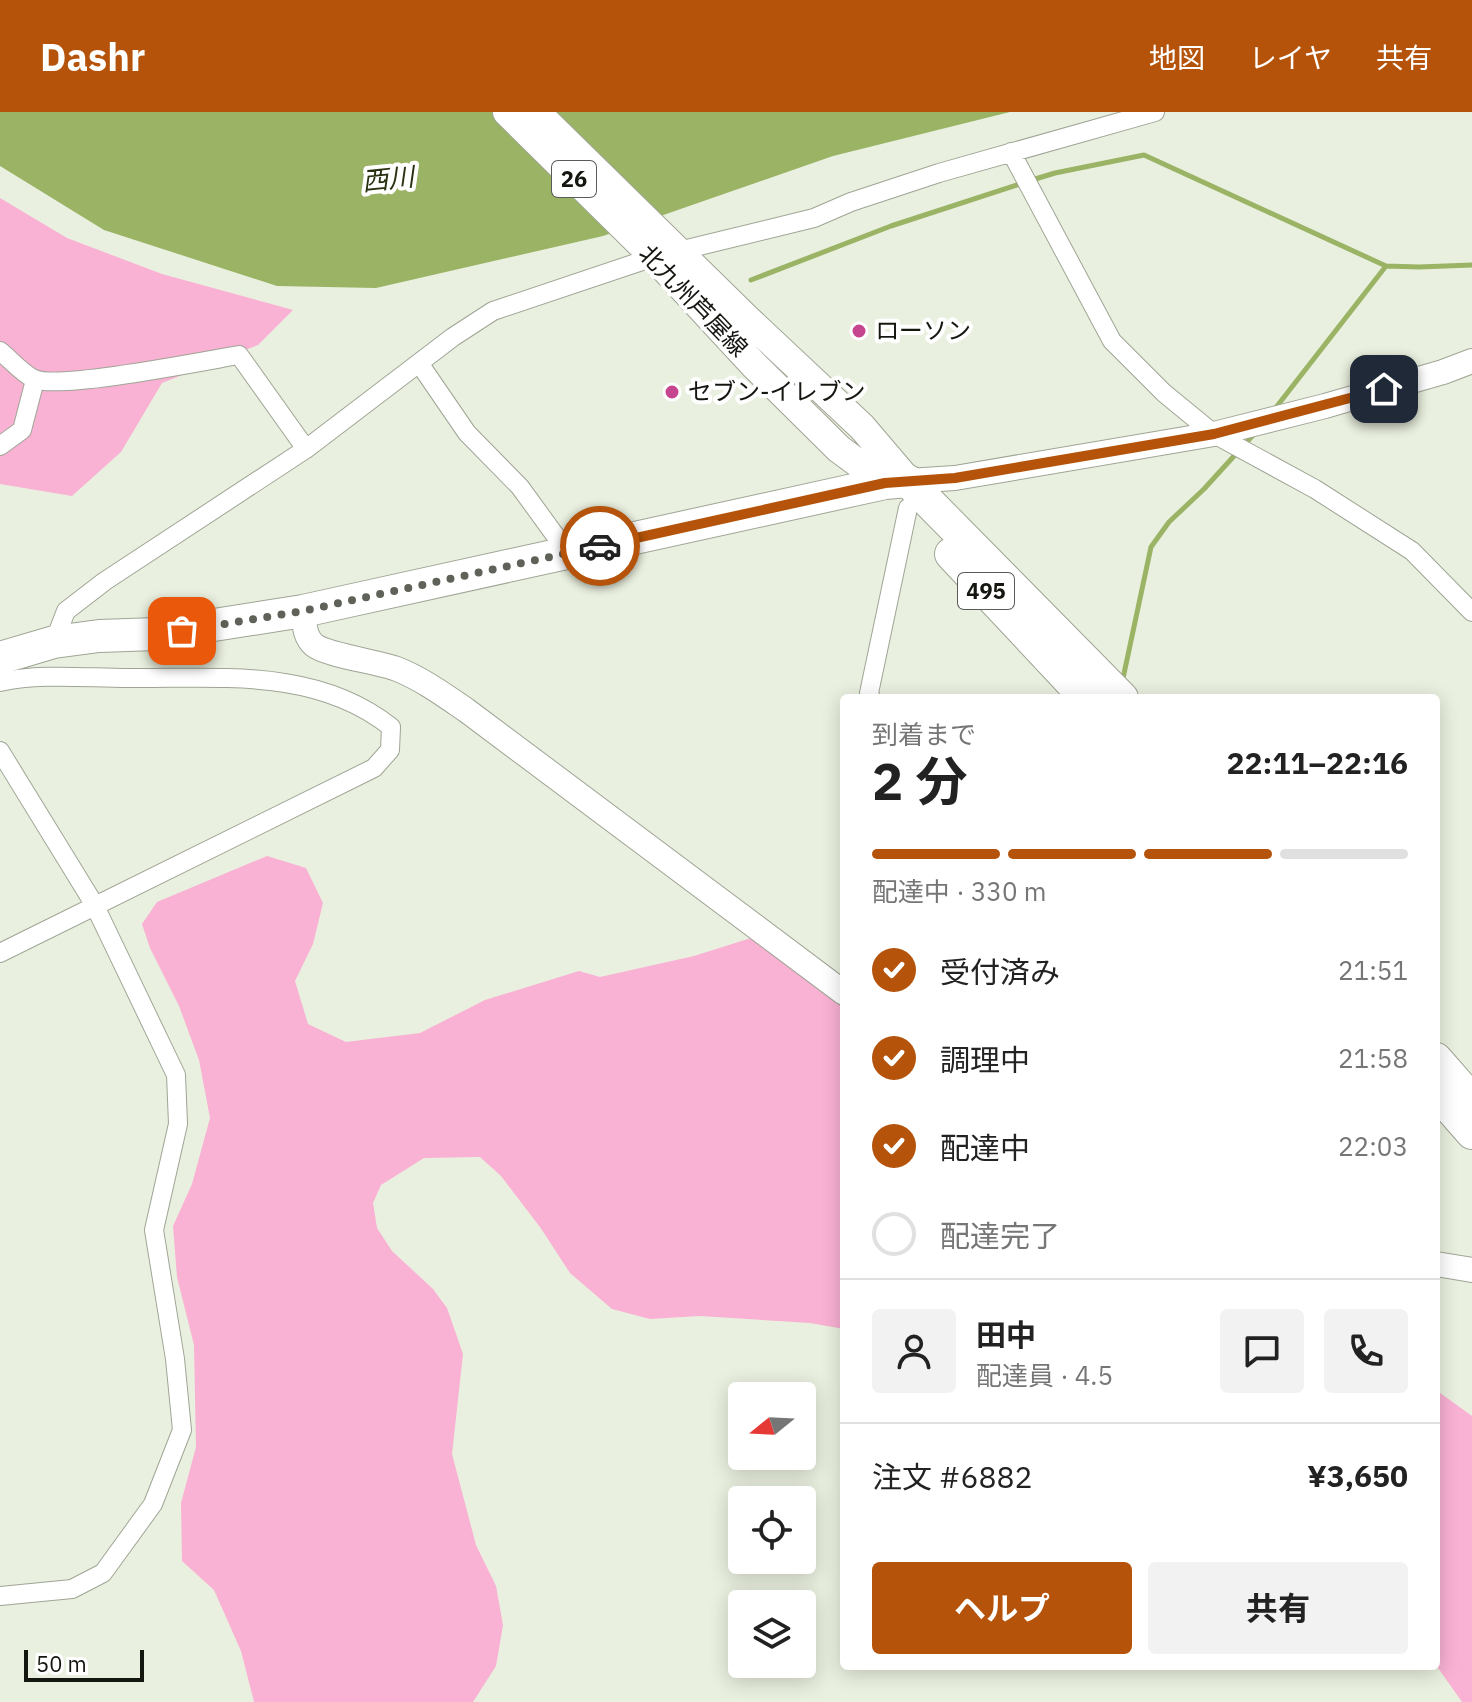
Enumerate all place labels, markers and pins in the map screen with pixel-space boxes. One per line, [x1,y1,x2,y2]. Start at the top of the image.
place label: ローソン [875,314,971,346]
marker: ローソン [850,322,868,340]
pin [1350,355,1418,423]
place label: セブン-イレブン [688,375,866,407]
marker: セブン-イレブン [663,383,681,401]
pin [148,597,216,665]

